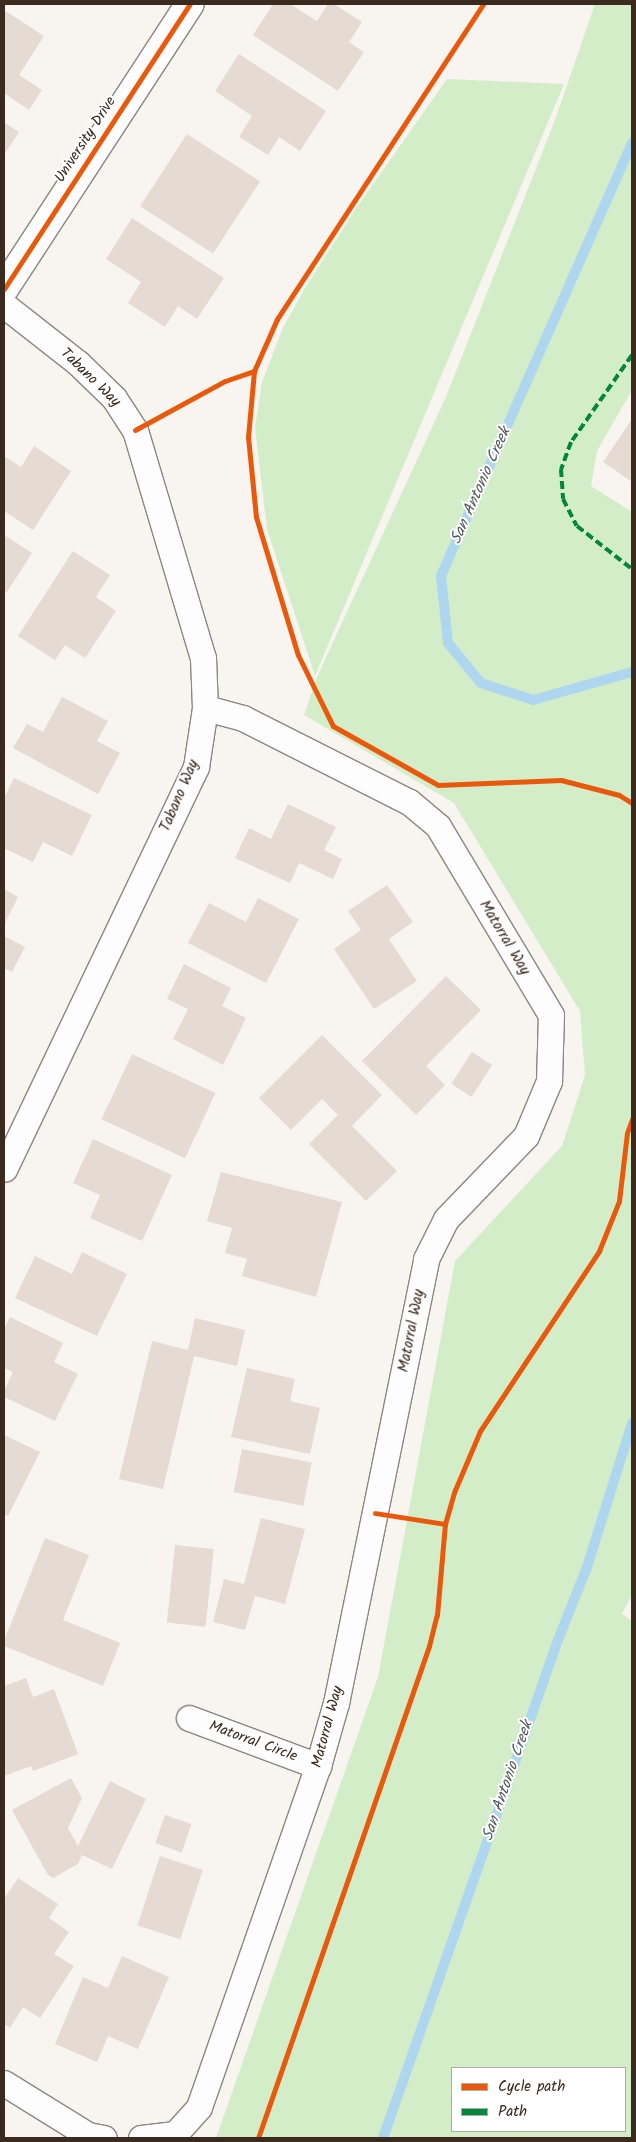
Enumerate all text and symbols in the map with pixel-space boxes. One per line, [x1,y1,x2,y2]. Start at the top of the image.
street label: University Drive [52,94,120,186]
street label: Tabano Way [56,345,124,411]
water label: San Antonio Creek [447,425,515,547]
street label: Tabano Way [157,757,203,835]
street label: Matorral Way [475,897,533,979]
street label: Matorral Way [395,1288,429,1374]
street label: Matorral Way [308,1684,348,1770]
street label: Matorral Circle [206,1718,300,1766]
water label: San Antonio Creek [479,1719,537,1843]
legend [451,2067,626,2132]
text: Cycle path [498,2075,565,2099]
text: Path [498,2100,527,2124]

